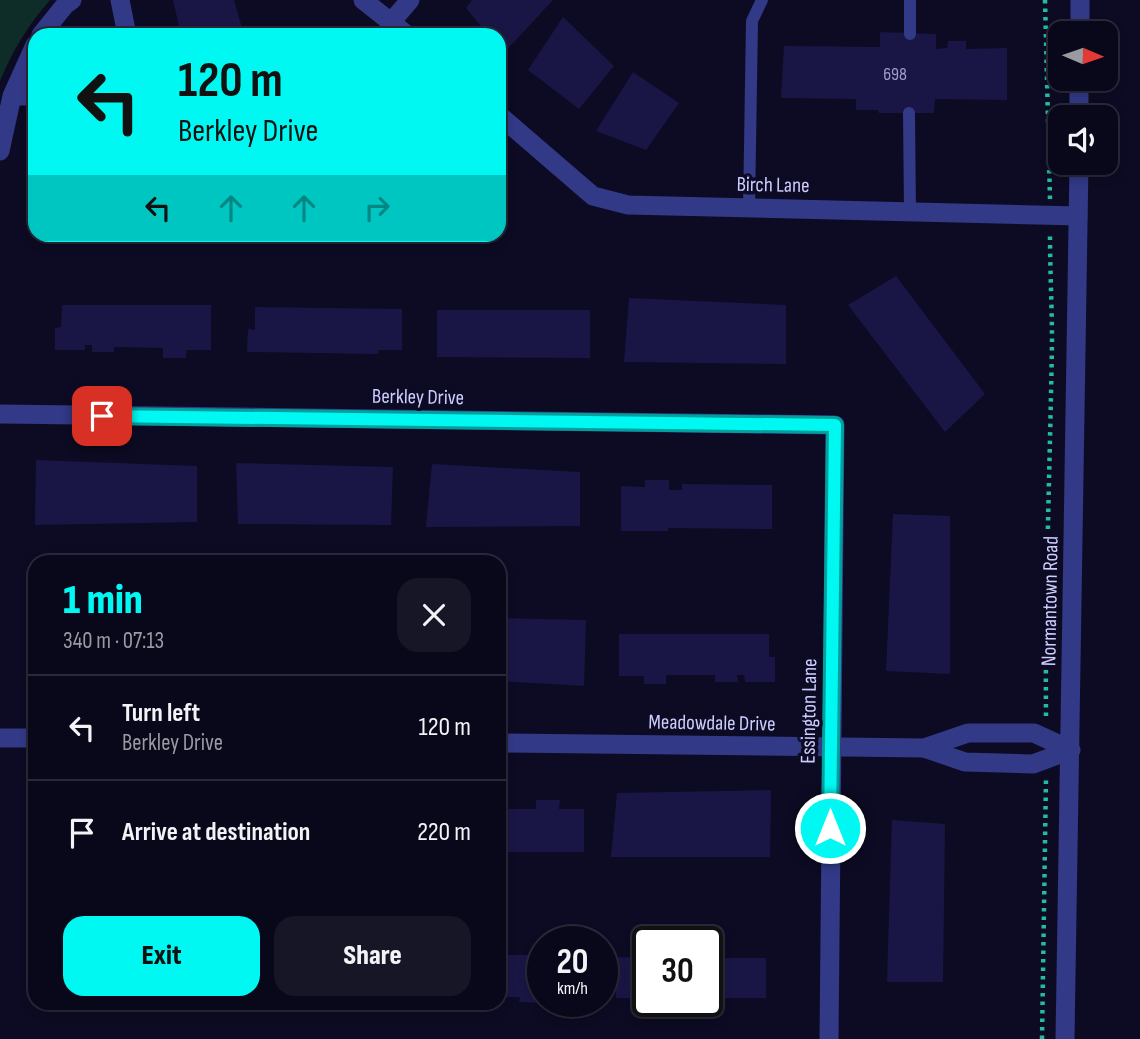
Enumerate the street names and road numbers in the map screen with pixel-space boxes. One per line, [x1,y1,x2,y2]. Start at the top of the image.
street label: Birch Lane [736,172,810,198]
street label: Berkley Drive [372,384,464,410]
street label: Normantown Road [1036,536,1064,666]
street label: Essington Lane [796,658,822,764]
street label: Meadowdale Drive [648,709,776,737]

